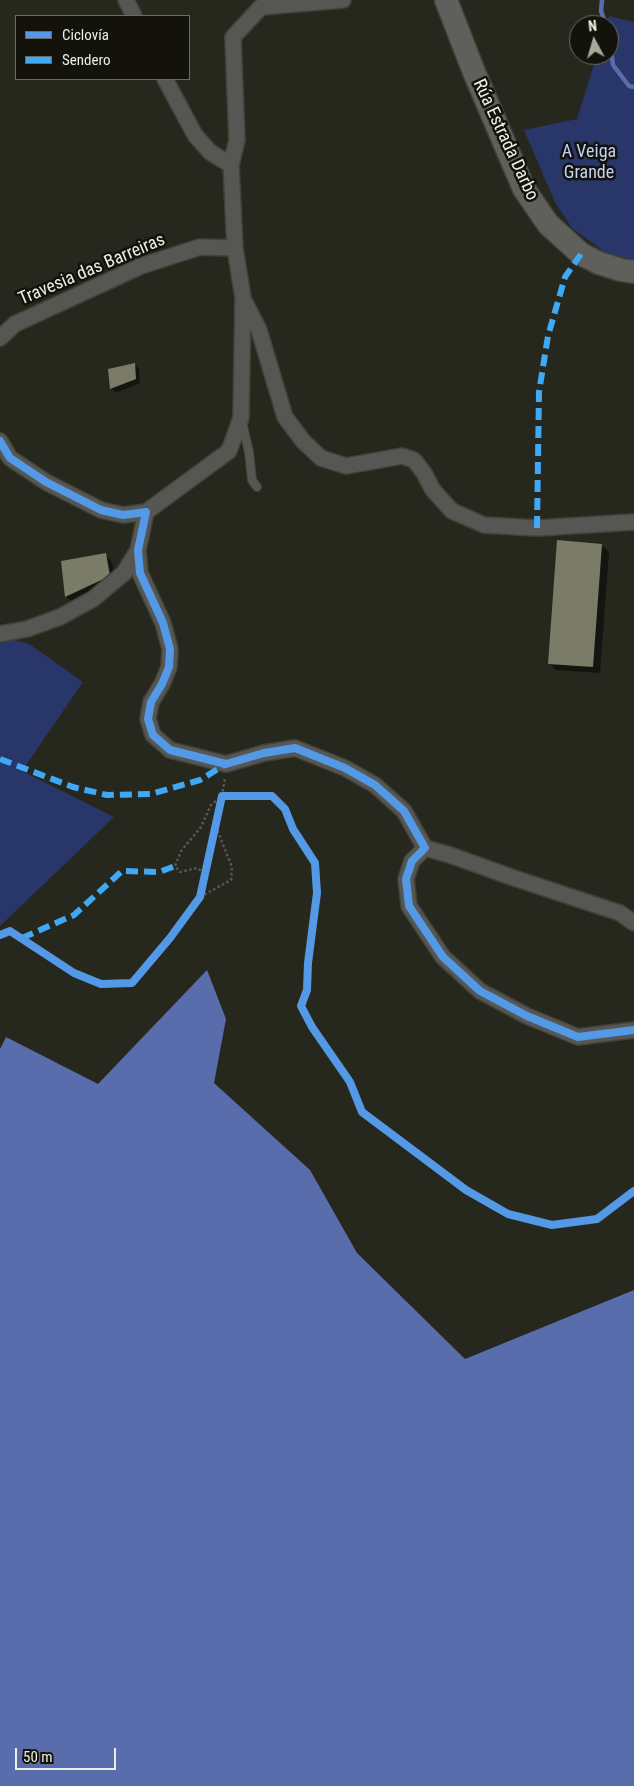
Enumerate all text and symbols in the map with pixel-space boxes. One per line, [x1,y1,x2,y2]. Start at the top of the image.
legend [15,15,190,80]
north arrow [569,15,619,65]
text: N [587,18,598,34]
text: Ciclovía [62,26,109,44]
text: Sendero [62,51,111,69]
street label: Rúa Estrada Darbo [467,76,543,204]
park label: A Veiga Grande [562,141,616,183]
street label: Travesia das Barreiras [15,229,169,311]
scale bar [18,1738,119,1770]
text: 50 m [23,1748,53,1766]

